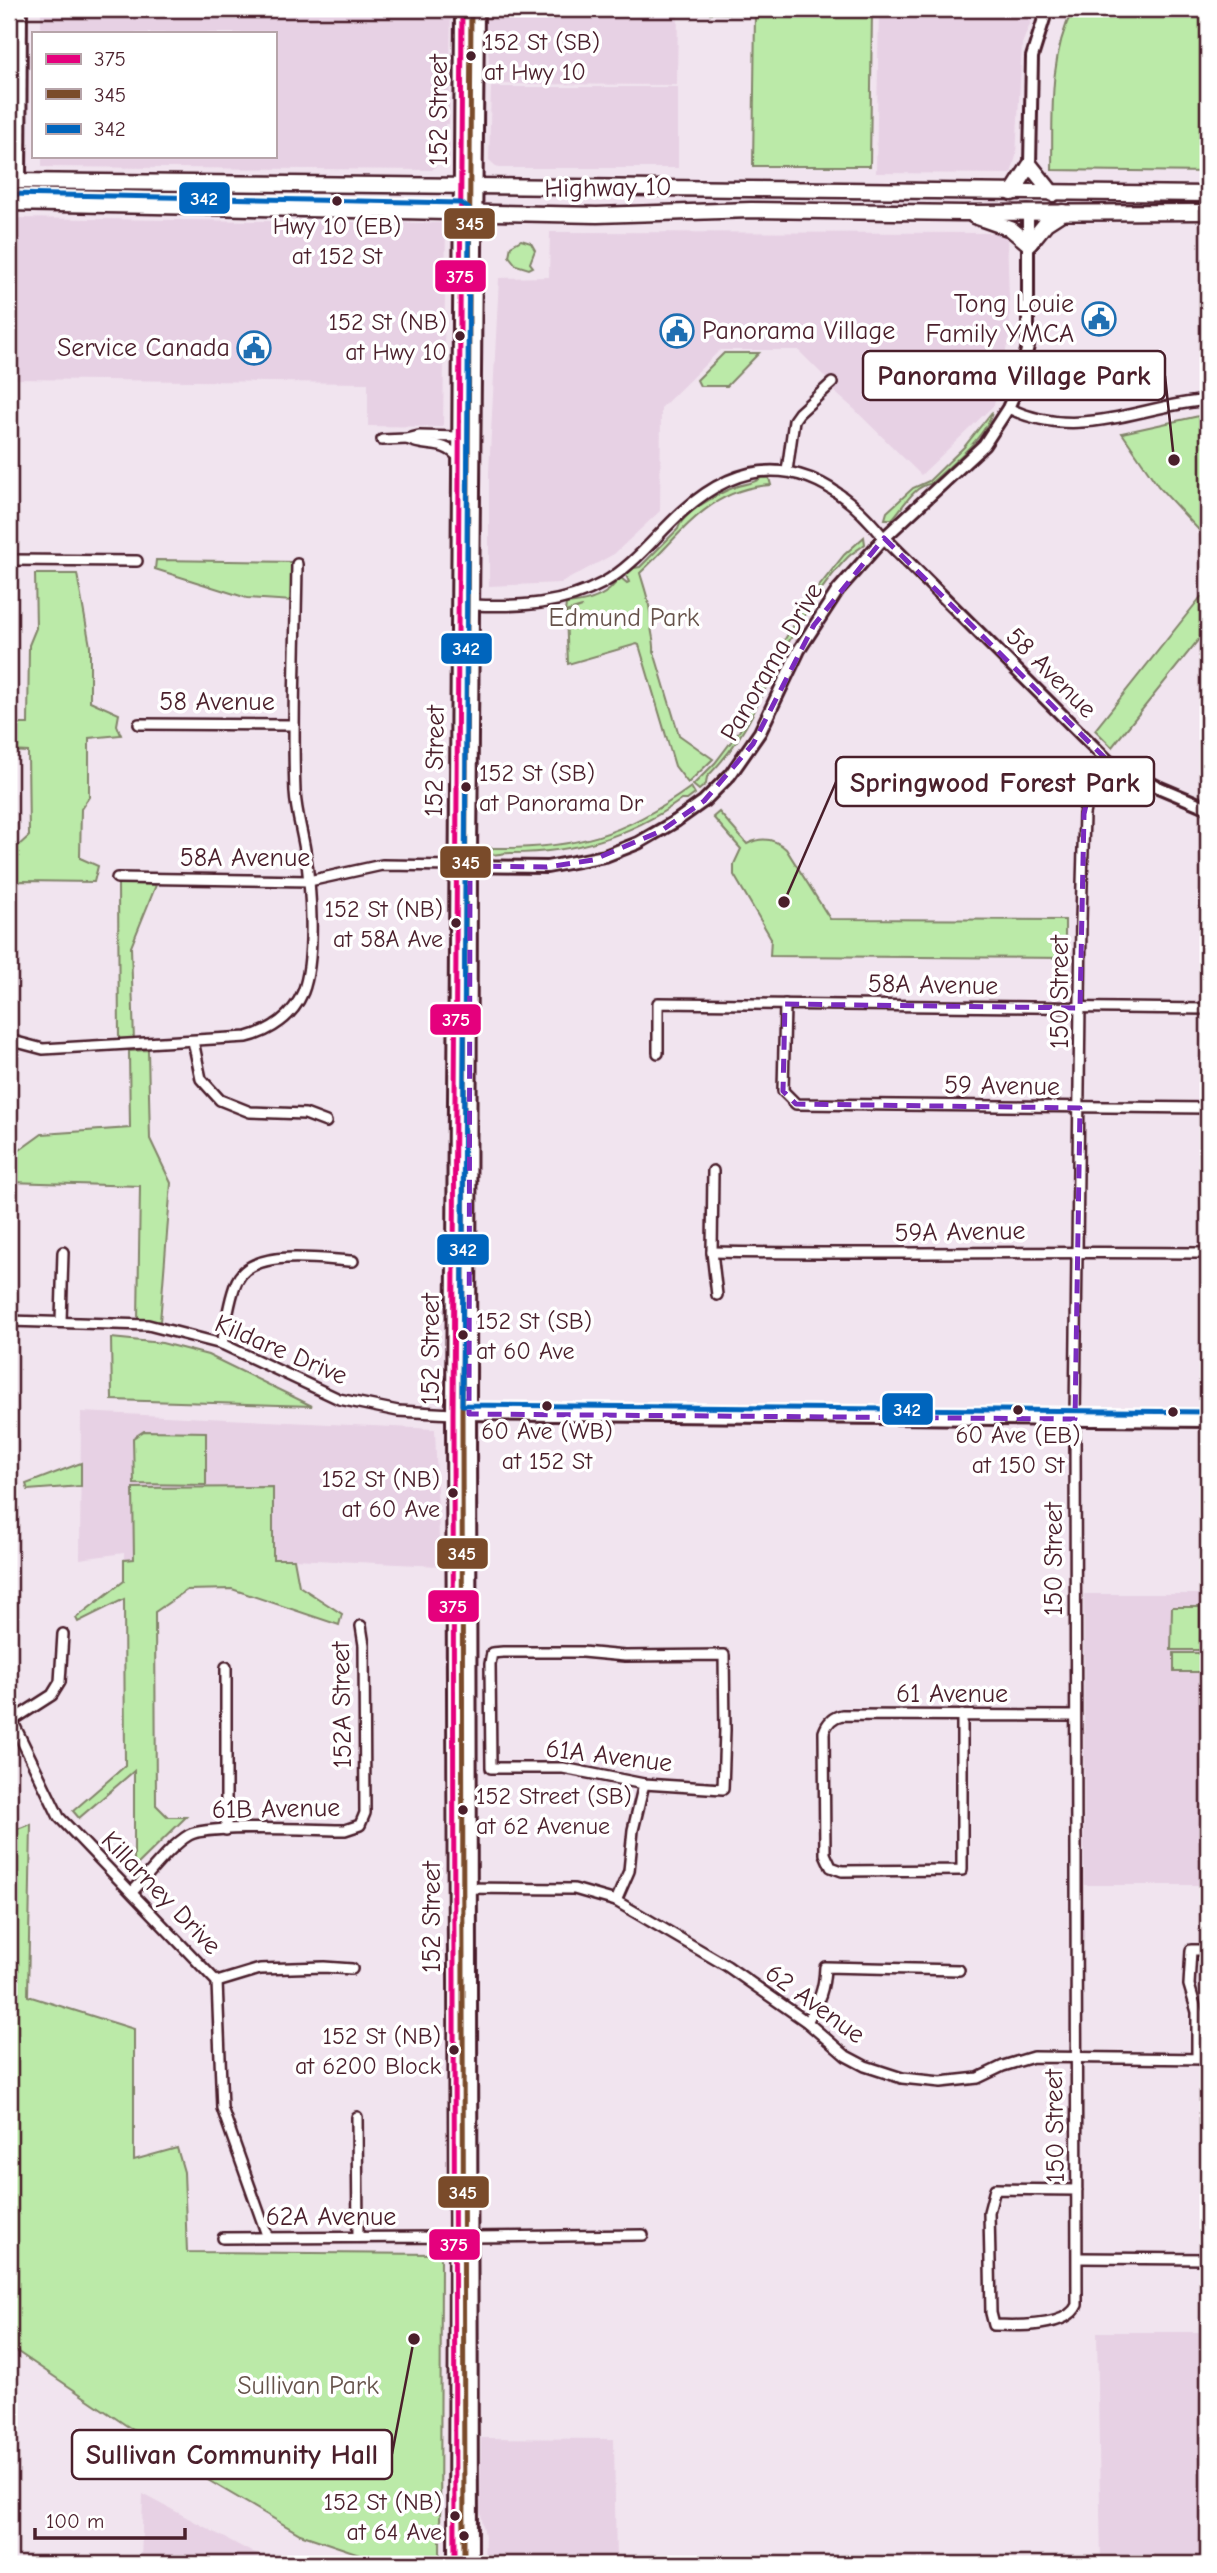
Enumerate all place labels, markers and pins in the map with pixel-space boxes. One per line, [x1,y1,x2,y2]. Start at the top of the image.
place label: 152 St (SB) at Hwy 10 [484,28,600,86]
marker: 152 St (SB) at Hwy 10 [464,49,478,63]
marker: Hwy 10 (EB) at 152 St [330,194,344,208]
place label: Hwy 10 (EB) at 152 St [273,212,401,270]
place label: Tong Louie Family YMCA [925,289,1074,349]
public building icon: Tong Louie Family YMCA [1080,300,1118,338]
place label: 152 St (NB) at Hwy 10 [329,308,447,366]
public building icon: Panorama Village [658,312,696,350]
place label: Panorama Village [702,316,895,346]
public building icon: Service Canada [235,329,273,367]
marker: 152 St (NB) at Hwy 10 [453,329,467,343]
place label: Service Canada [57,333,230,363]
callout: Panorama Village Park [863,351,1165,400]
callout: Springwood Forest Park [836,757,1154,806]
place label: 152 St (SB) at Panorama Dr [479,759,644,817]
marker: 152 St (SB) at Panorama Dr [459,780,473,794]
place label: 152 St (NB) at 58A Ave [325,895,443,953]
marker: 152 St (NB) at 58A Ave [449,916,463,930]
place label: 152 St (SB) at 60 Ave [476,1307,592,1365]
marker: 152 St (SB) at 60 Ave [456,1328,470,1342]
marker: 60 Ave (WB) at 152 St [540,1399,554,1413]
marker: 60 Ave (EB) at 150 St [1011,1403,1025,1417]
unlabelled marker [1166,1405,1180,1419]
place label: 60 Ave (WB) at 152 St [481,1417,613,1475]
place label: 60 Ave (EB) at 150 St [955,1421,1081,1479]
place label: 152 St (NB) at 60 Ave [322,1465,440,1523]
marker: 152 St (NB) at 60 Ave [446,1486,460,1500]
place label: 152 Street (SB) at 62 Avenue [476,1782,632,1840]
marker: 152 Street (SB) at 62 Avenue [456,1803,470,1817]
place label: 152 St (NB) at 6200 Block [295,2022,441,2080]
marker: 152 St (NB) at 6200 Block [447,2043,461,2057]
callout: Sullivan Community Hall [72,2430,392,2479]
place label: 152 St (NB) at 64 Ave [324,2488,442,2546]
marker: 152 St (NB) at 64 Ave [448,2509,462,2523]
unlabelled marker [457,2529,471,2543]

